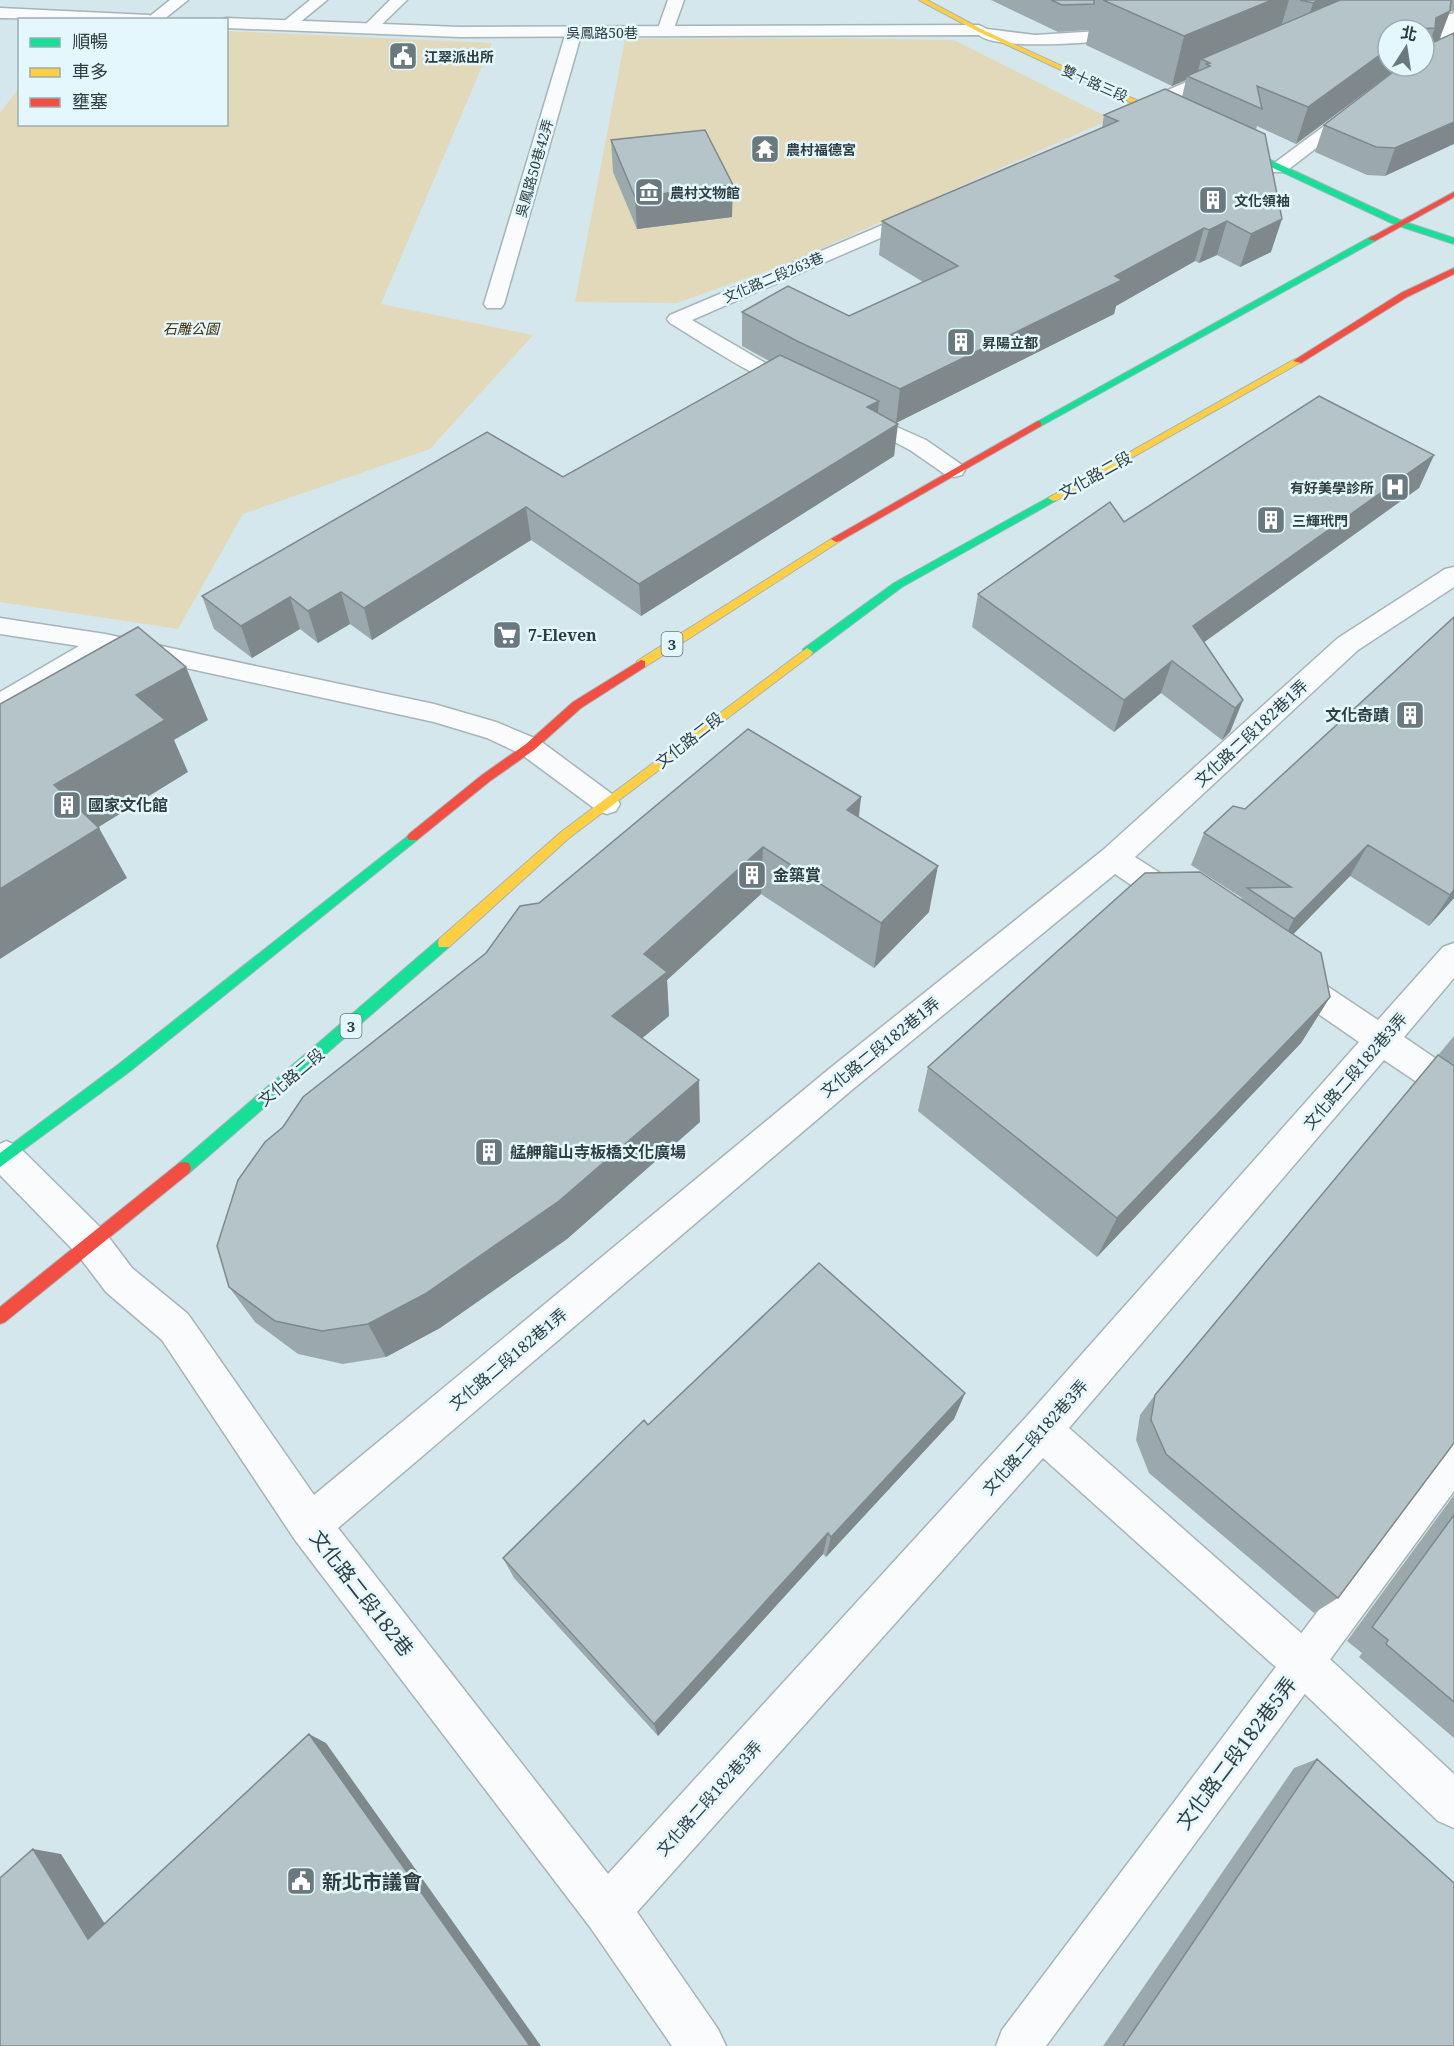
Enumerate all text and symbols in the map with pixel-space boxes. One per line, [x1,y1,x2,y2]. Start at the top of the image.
legend [18,18,228,126]
north arrow [1376,18,1436,78]
text: 北 [1399,21,1419,46]
street label: 吳鳳路50巷 [566,23,638,42]
text: 順暢 [72,29,108,53]
public building icon: 江翠派出所 [387,40,419,72]
place label: 江翠派出所 [424,47,494,66]
text: 車多 [72,59,108,83]
street label: 雙十路三段 [1059,60,1131,106]
text: 壅塞 [72,89,108,113]
street label: 吳鳳路50巷42弄 [511,117,557,219]
temple icon: 農村福德宮 [749,133,781,165]
place label: 農村福德宮 [786,140,856,159]
museum icon: 農村文物館 [633,176,665,208]
place label: 農村文物館 [670,183,740,202]
building icon: 文化領袖 [1197,184,1229,216]
place label: 文化領袖 [1234,191,1290,210]
street label: 文化路二段263巷 [720,247,826,307]
park label: 石雕公園 [163,319,221,338]
building icon: 昇陽立都 [945,326,977,358]
place label: 昇陽立都 [982,333,1038,352]
street label: 文化路二段 [1055,446,1135,504]
hospital icon: 有好美學診所 [1379,471,1411,503]
place label: 有好美學診所 [1290,478,1374,497]
building icon: 三輝玳門 [1255,504,1287,536]
place label: 三輝玳門 [1292,511,1348,530]
supermarket icon: 7-Eleven [491,619,523,651]
place label: 7-Eleven [528,624,597,646]
road number: 3 [662,632,682,656]
street label: 文化路二段182巷1弄 [1189,675,1313,791]
building icon: 文化奇蹟 [1394,699,1426,731]
place label: 文化奇蹟 [1325,704,1389,726]
street label: 文化路二段 [651,707,727,773]
building icon: 國家文化館 [51,789,83,821]
place label: 國家文化館 [88,794,168,816]
building icon: 金築賞 [736,859,768,891]
place label: 金築賞 [773,864,821,886]
street label: 文化路二段182巷1弄 [816,992,944,1102]
street label: 文化路二段182巷3弄 [1298,1008,1412,1134]
road number: 3 [340,1014,362,1038]
street label: 文化路二段 [253,1043,329,1111]
building icon: 艋舺龍山寺板橋文化廣場 [473,1136,505,1168]
place label: 艋舺龍山寺板橋文化廣場 [510,1141,686,1163]
street label: 文化路二段182巷1弄 [444,1303,572,1415]
street label: 文化路二段182巷3弄 [977,1375,1093,1499]
street label: 文化路二段182巷 [304,1524,420,1662]
street label: 文化路二段182巷5弄 [1170,1671,1302,1835]
street label: 文化路二段182巷3弄 [651,1736,767,1860]
public building icon: 新北市議會 [285,1865,317,1897]
place label: 新北市議會 [322,1868,422,1895]

